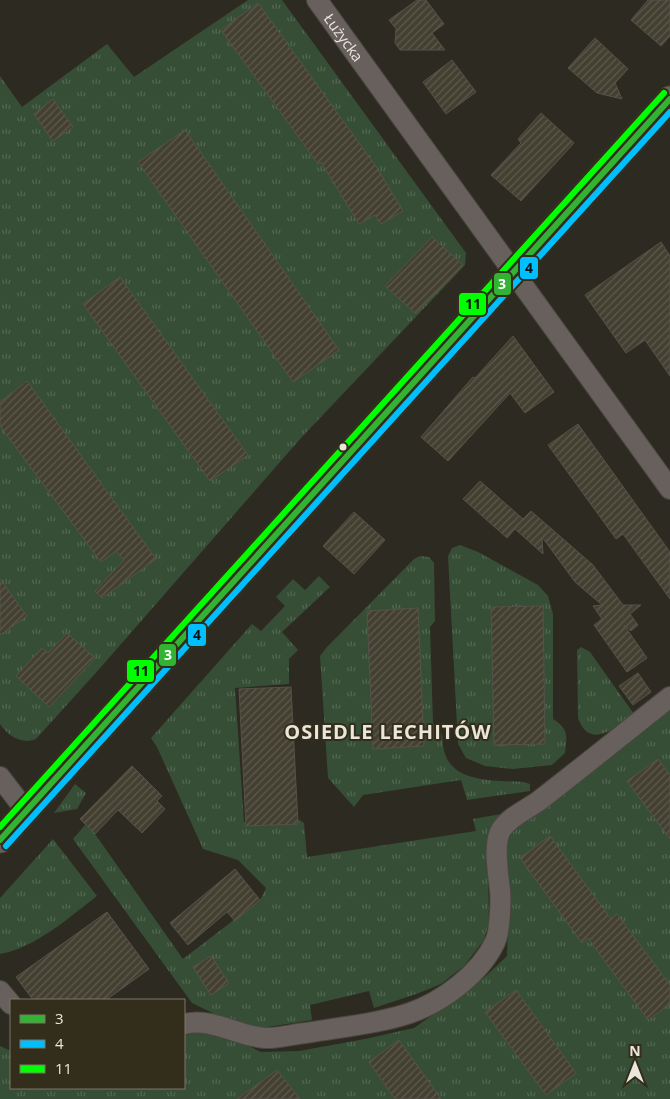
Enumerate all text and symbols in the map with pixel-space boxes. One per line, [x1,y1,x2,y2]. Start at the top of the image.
street label: Łużycka [320,9,368,65]
line badge: 4 [519,256,539,280]
text: 4 [525,258,533,277]
line badge: 3 [493,272,512,296]
text: 3 [498,274,506,293]
line badge: 11 [458,292,487,316]
text: 11 [465,294,481,313]
unlabelled marker [338,442,348,452]
line badge: 4 [187,623,207,647]
text: 4 [193,625,201,644]
line badge: 3 [158,643,177,667]
text: 3 [164,645,172,664]
line badge: 11 [126,659,155,683]
text: 11 [133,661,149,680]
district label: OSIEDLE LECHITÓW [284,718,492,745]
legend [10,999,185,1089]
text: 3 [55,1008,64,1028]
text: 4 [55,1033,64,1053]
north arrow [610,1039,660,1089]
text: N [629,1041,641,1060]
text: 11 [55,1058,72,1078]

